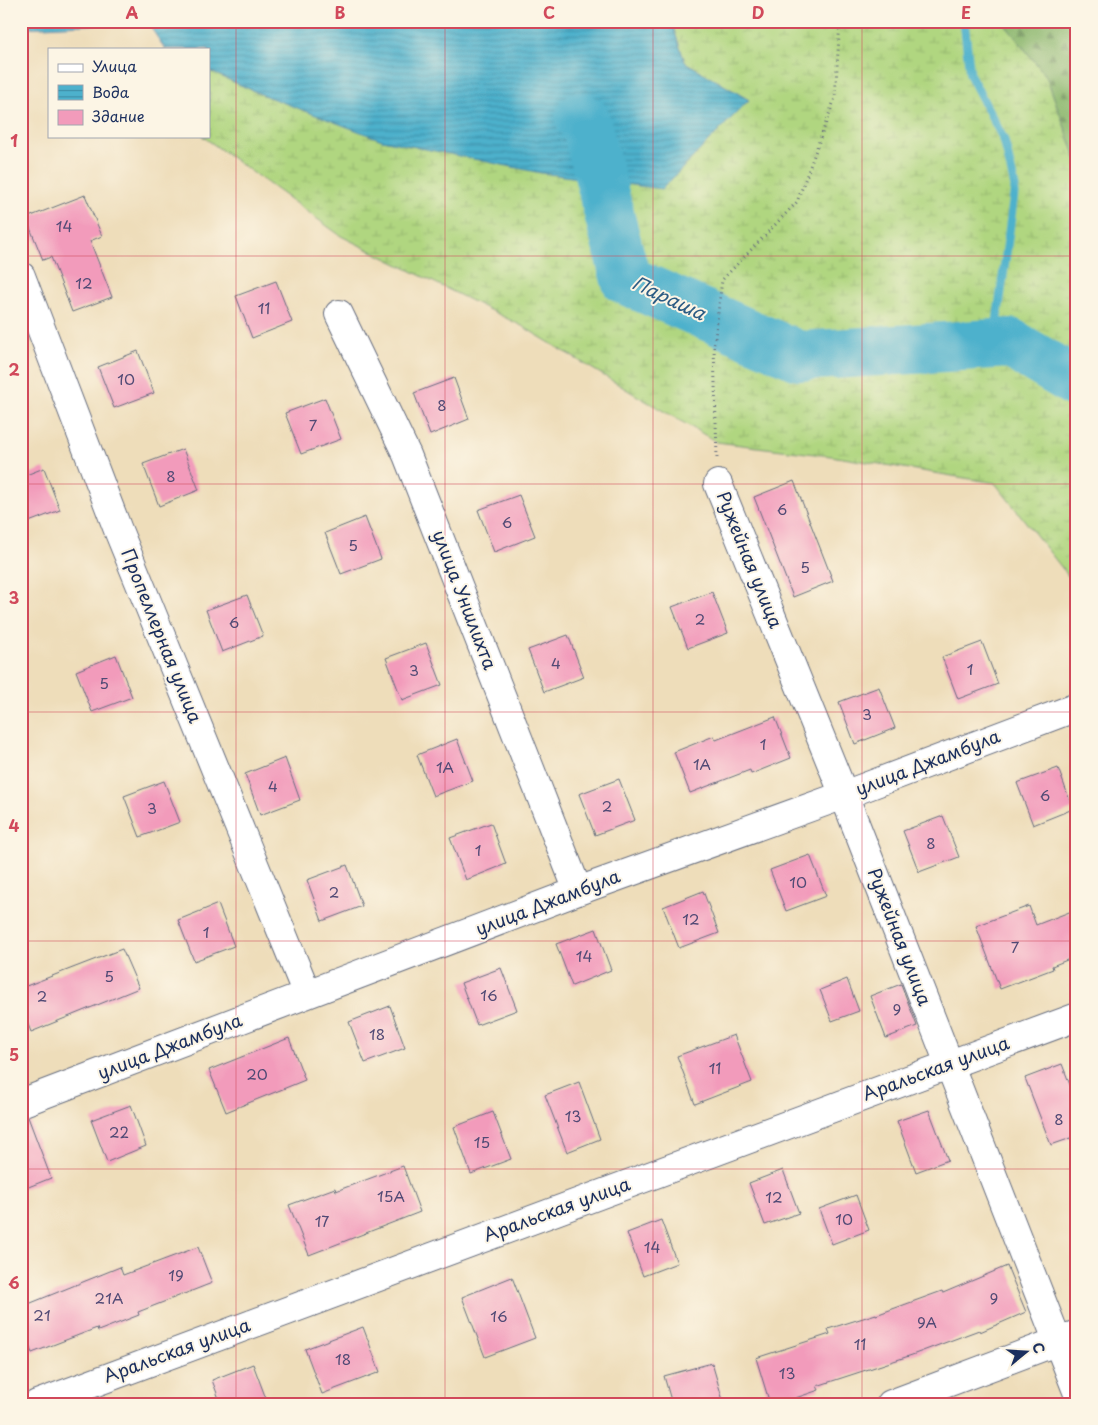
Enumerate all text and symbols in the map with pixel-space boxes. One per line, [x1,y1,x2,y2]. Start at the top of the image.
text: A [126,0,139,24]
text: B [335,0,346,24]
text: C [543,0,555,24]
text: D [752,0,764,24]
text: E [961,0,971,24]
legend [48,48,210,138]
text: Улица [92,54,137,77]
text: Вода [92,80,130,103]
text: Здание [92,104,145,127]
text: 1 [10,128,18,152]
house number: 14 [56,214,72,237]
water label: Параша [628,268,712,327]
house number: 12 [75,271,93,294]
house number: 11 [258,296,270,319]
text: 2 [8,357,20,381]
house number: 10 [117,367,135,390]
house number: 8 [437,393,447,416]
house number: 7 [309,413,318,436]
house number: 8 [166,464,176,487]
street label: Ружейная улица [711,487,790,633]
house number: 6 [777,497,787,520]
house number: 6 [502,510,512,533]
street label: улица Уншлихта [426,526,505,674]
house number: 5 [348,533,358,556]
street label: Пропеллерная улица [115,544,210,727]
house number: 5 [800,555,810,578]
text: 3 [9,585,19,609]
house number: 2 [695,607,705,630]
house number: 6 [229,610,239,633]
house number: 4 [551,651,561,674]
house number: 1 [967,657,973,680]
house number: 3 [409,658,419,681]
house number: 5 [99,671,109,694]
house number: 3 [862,702,872,725]
street label: улица Джамбула [851,721,1004,802]
house number: 1 [760,732,766,755]
house number: 1А [693,752,711,775]
house number: 1А [436,755,454,778]
house number: 4 [268,774,278,797]
house number: 6 [1040,783,1050,806]
house number: 2 [602,794,612,817]
house number: 3 [147,796,157,819]
text: 4 [9,813,20,837]
house number: 8 [926,831,936,854]
house number: 1 [475,838,481,861]
street label: улица Джамбула [471,861,624,942]
street label: Ружейная улица [862,864,939,1010]
house number: 10 [789,870,807,893]
house number: 2 [329,880,339,903]
house number: 12 [682,907,700,930]
house number: 1 [203,920,209,943]
house number: 7 [1011,935,1020,958]
house number: 14 [576,944,592,967]
house number: 5 [104,964,114,987]
house number: 16 [480,983,498,1006]
house number: 2 [37,984,47,1007]
house number: 9 [893,997,901,1020]
street label: улица Джамбула [93,1005,246,1086]
house number: 18 [369,1022,385,1045]
street label: Аральская улица [858,1028,1013,1107]
text: 5 [9,1042,19,1066]
house number: 11 [709,1056,721,1079]
house number: 20 [246,1062,268,1085]
house number: 13 [565,1104,581,1127]
house number: 8 [1054,1107,1064,1130]
house number: 22 [109,1120,129,1143]
house number: 15 [474,1130,490,1153]
street label: Аральская улица [479,1169,634,1248]
house number: 15А [377,1184,405,1207]
house number: 12 [765,1185,783,1208]
house number: 10 [835,1207,853,1230]
house number: 17 [315,1209,329,1232]
house number: 14 [644,1235,660,1258]
house number: 19 [168,1263,184,1286]
text: 6 [8,1270,20,1294]
house number: 21А [95,1286,123,1309]
house number: 9 [990,1286,998,1309]
house number: 21 [33,1303,51,1326]
house number: 16 [490,1304,508,1327]
street label: Аральская улица [99,1310,254,1389]
house number: 9А [917,1310,937,1333]
north arrow [1000,1328,1050,1378]
house number: 11 [854,1332,866,1355]
text: С [1027,1340,1050,1356]
house number: 18 [335,1347,351,1370]
house number: 13 [779,1361,795,1384]

